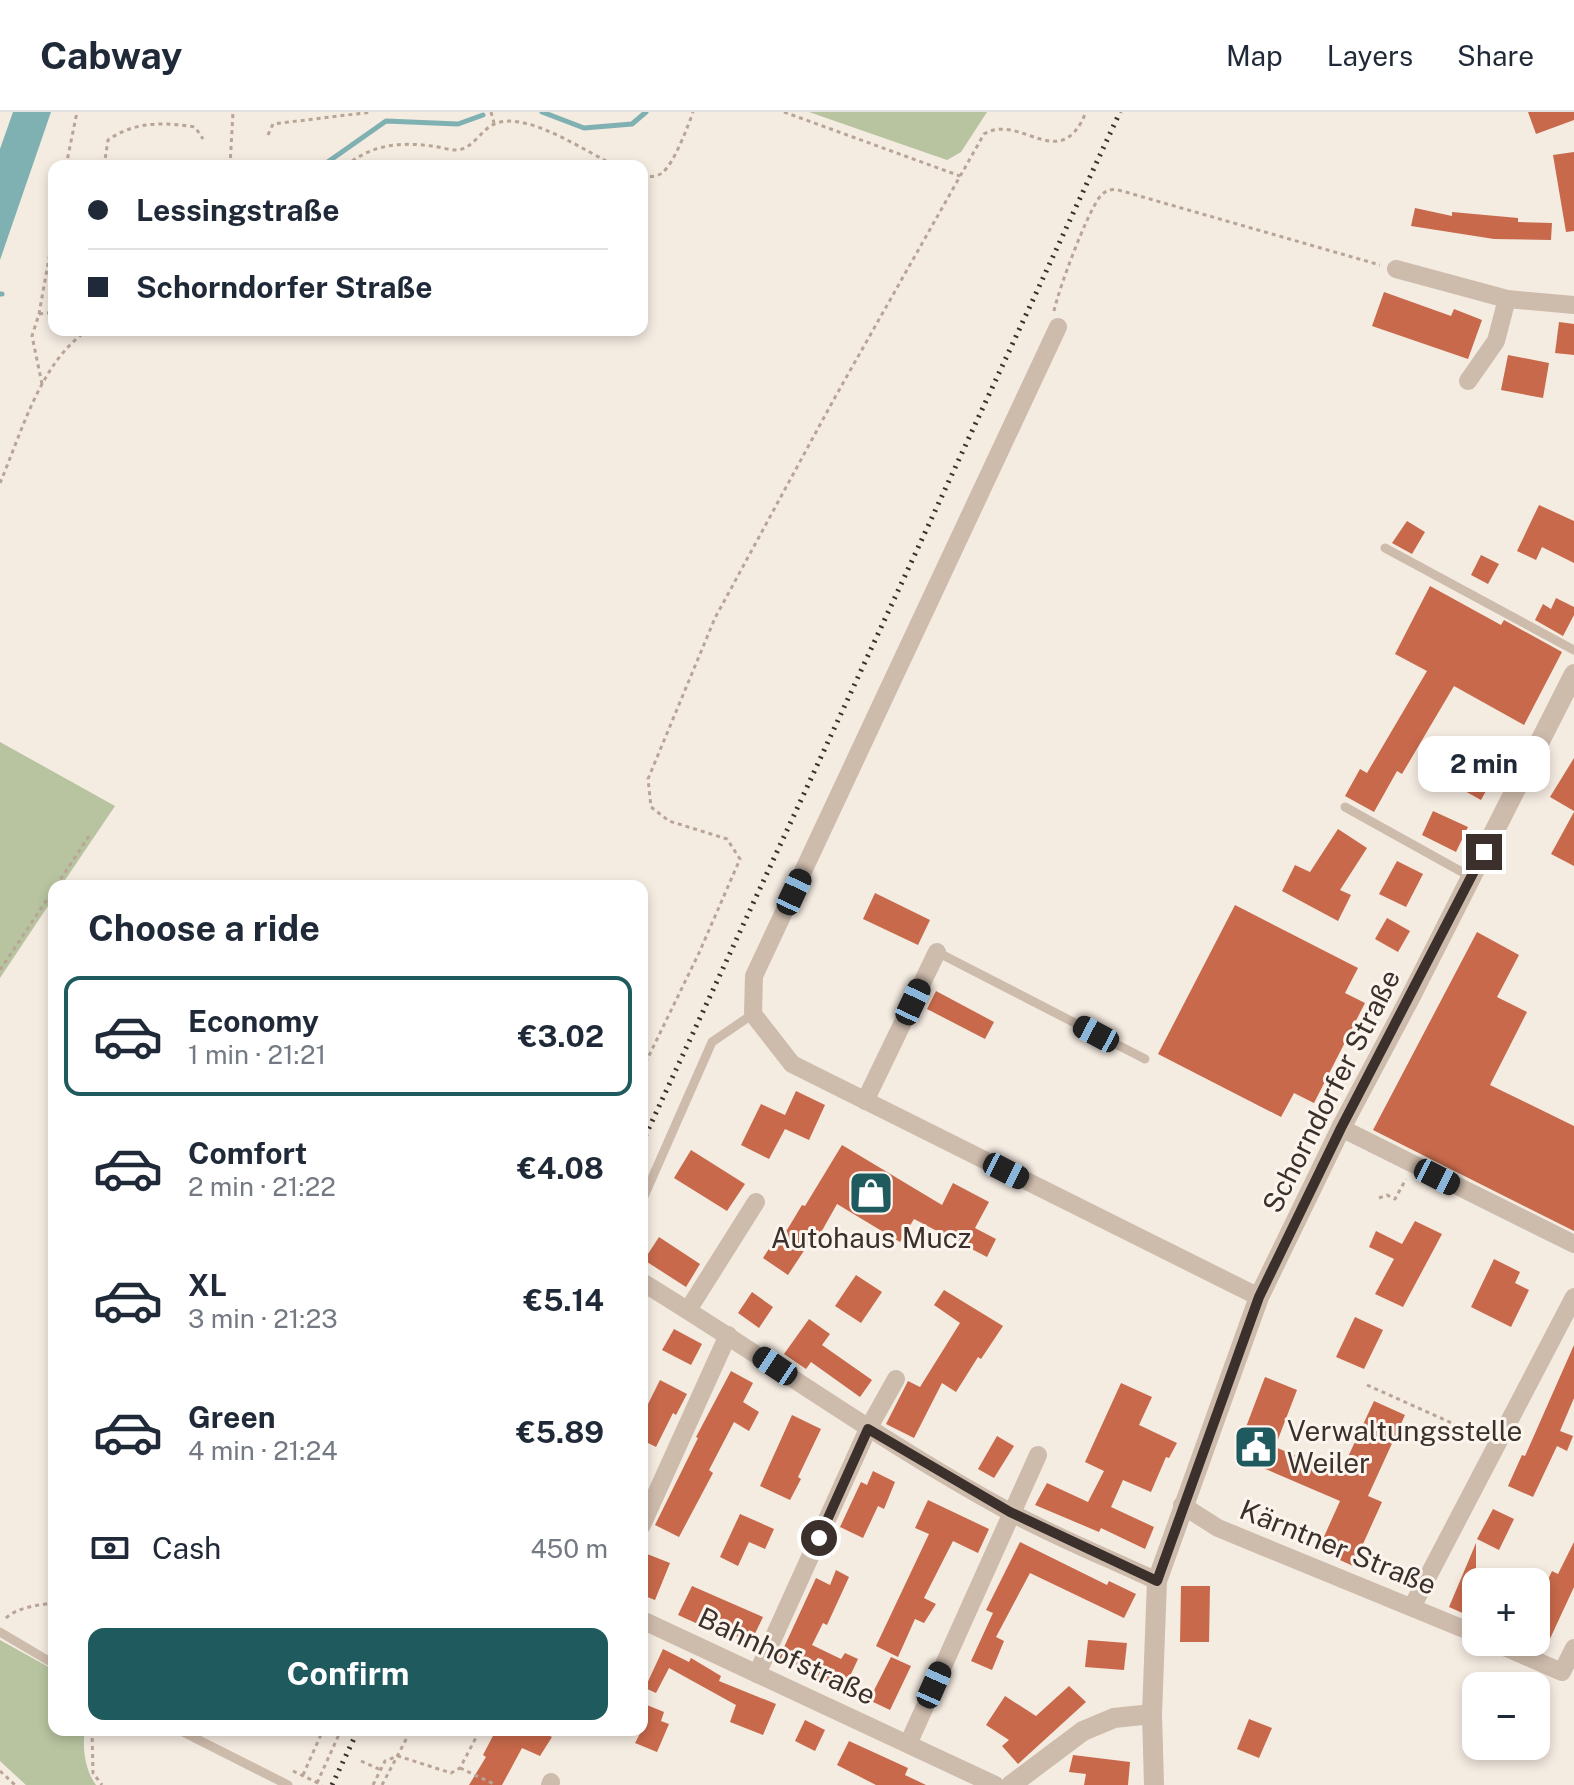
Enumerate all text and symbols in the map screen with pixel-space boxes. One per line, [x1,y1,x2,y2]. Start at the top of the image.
text: Cabway [40,33,182,78]
text: Map [1226,39,1283,72]
text: Layers [1327,39,1413,72]
text: Share [1457,39,1534,72]
text: Lessingstraße [136,192,340,228]
text: Schorndorfer Straße [136,269,433,305]
callout: 2 min [1418,736,1550,792]
text: 2 min [1450,748,1518,779]
route end [1466,834,1502,870]
car [773,865,815,919]
text: Choose a ride [88,907,320,949]
street label: Schorndorfer Straße [1255,964,1406,1218]
car [892,975,934,1029]
icon: car [92,1000,164,1072]
text: Economy [188,1003,319,1039]
car [1069,1012,1123,1056]
text: €3.02 [518,1018,604,1054]
text: 1 min · 21:21 [188,1039,326,1070]
icon: car [92,1132,164,1204]
text: Comfort [188,1135,307,1171]
car [979,1149,1033,1193]
text: €4.08 [517,1150,604,1186]
car [1410,1155,1464,1199]
shop icon: Autohaus Mucz [847,1169,895,1217]
text: 2 min · 21:22 [188,1171,336,1202]
place label: Autohaus Mucz [771,1221,971,1254]
icon: car [92,1264,164,1336]
text: XL [188,1267,227,1303]
text: €5.14 [524,1282,604,1318]
text: 3 min · 21:23 [188,1303,338,1334]
car [748,1343,802,1389]
icon: car [92,1396,164,1468]
text: Green [188,1399,275,1435]
text: €5.89 [516,1414,604,1450]
place label: Verwaltungsstelle Weiler [1287,1414,1522,1479]
public building icon: Verwaltungsstelle Weiler [1232,1423,1280,1471]
text: 4 min · 21:24 [188,1435,338,1466]
street label: Kärntner Straße [1235,1492,1441,1601]
route start [801,1520,837,1556]
icon: cash [88,1526,132,1570]
text: Cash [152,1530,221,1566]
text: 450 m [531,1533,608,1564]
map controls [1462,1568,1550,1760]
button: + [1462,1568,1550,1656]
street label: Bahnhofstraße [693,1600,881,1711]
button: Confirm [88,1628,608,1720]
car [913,1658,955,1712]
button: − [1462,1672,1550,1760]

